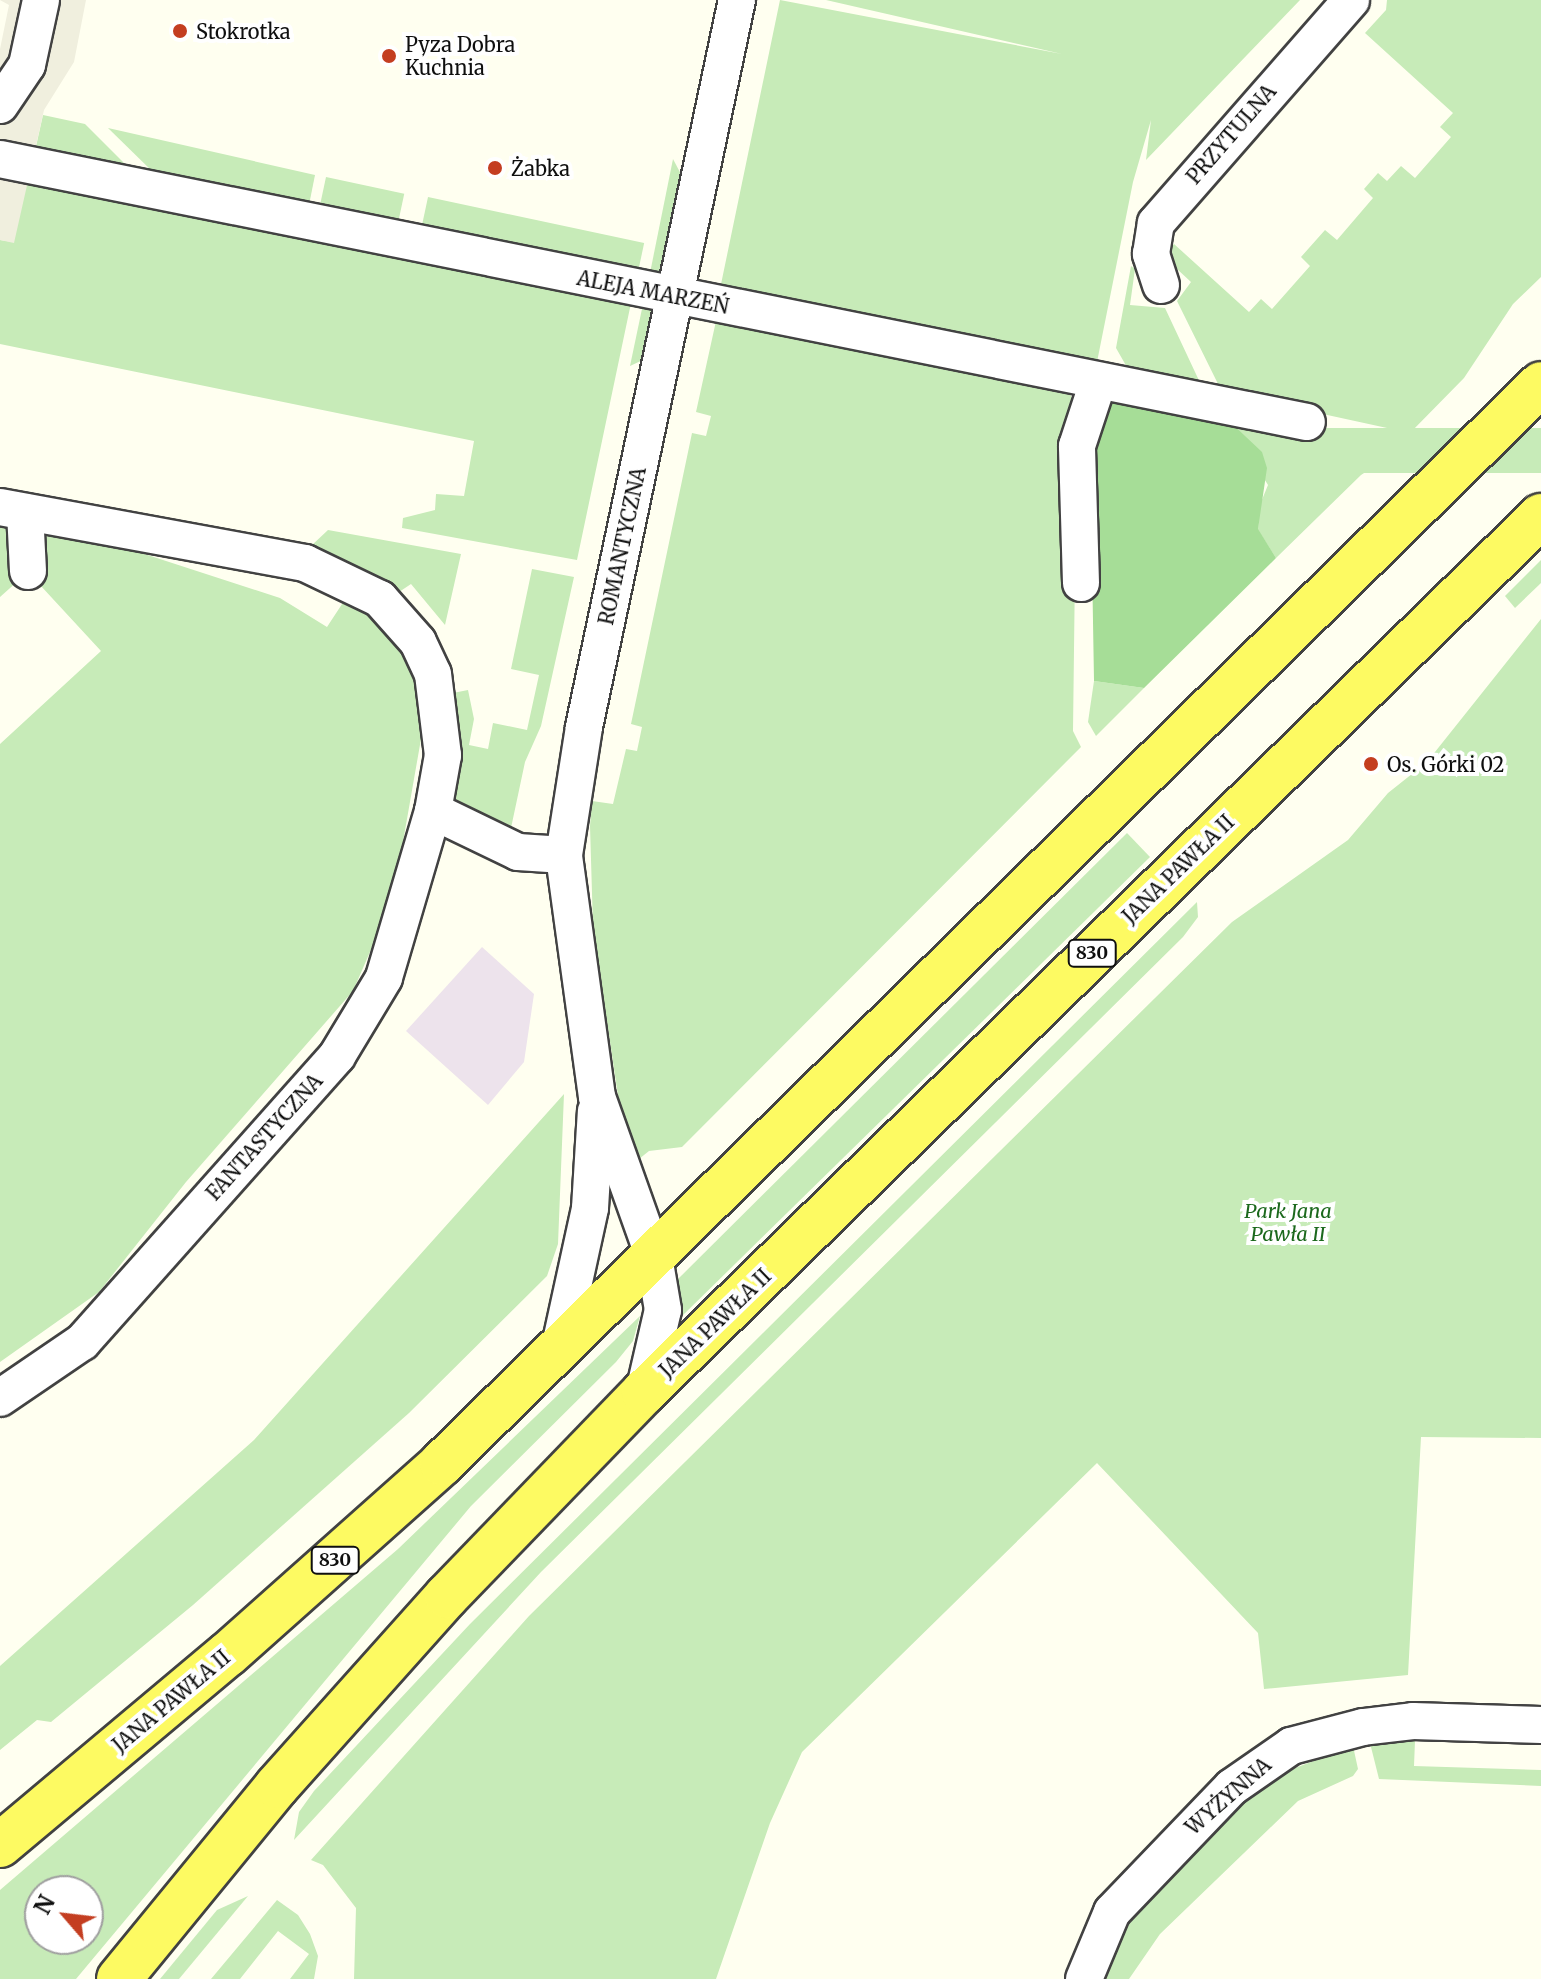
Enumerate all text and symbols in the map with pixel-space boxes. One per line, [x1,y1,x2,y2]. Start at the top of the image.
place label: Stokrotka [196,19,291,43]
marker: Stokrotka [171,22,189,40]
place label: Pyza Dobra Kuchnia [405,32,515,79]
marker: Pyza Dobra Kuchnia [380,47,398,65]
street label: PRZYTULNA [1181,79,1281,189]
place label: Żabka [511,156,570,180]
marker: Żabka [486,159,504,177]
street label: ALEJA MARZEŃ [575,266,731,318]
street label: ROMANTYCZNA [594,465,650,627]
place label: Os. Górki 02 [1387,752,1504,776]
marker: Os. Górki 02 [1362,755,1380,773]
street label: JANA PAWŁA II [1117,810,1239,928]
road number: 830 [1066,939,1118,967]
street label: FANTASTYCZNA [201,1069,327,1205]
park label: Park Jana Pawła II [1244,1198,1332,1245]
street label: JANA PAWŁA II [654,1264,776,1382]
road number: 830 [309,1546,361,1574]
street label: JANA PAWŁA II [108,1645,234,1757]
street label: WYŻYNNA [1180,1752,1276,1840]
north arrow [24,1875,104,1955]
text: N [28,1890,61,1919]

